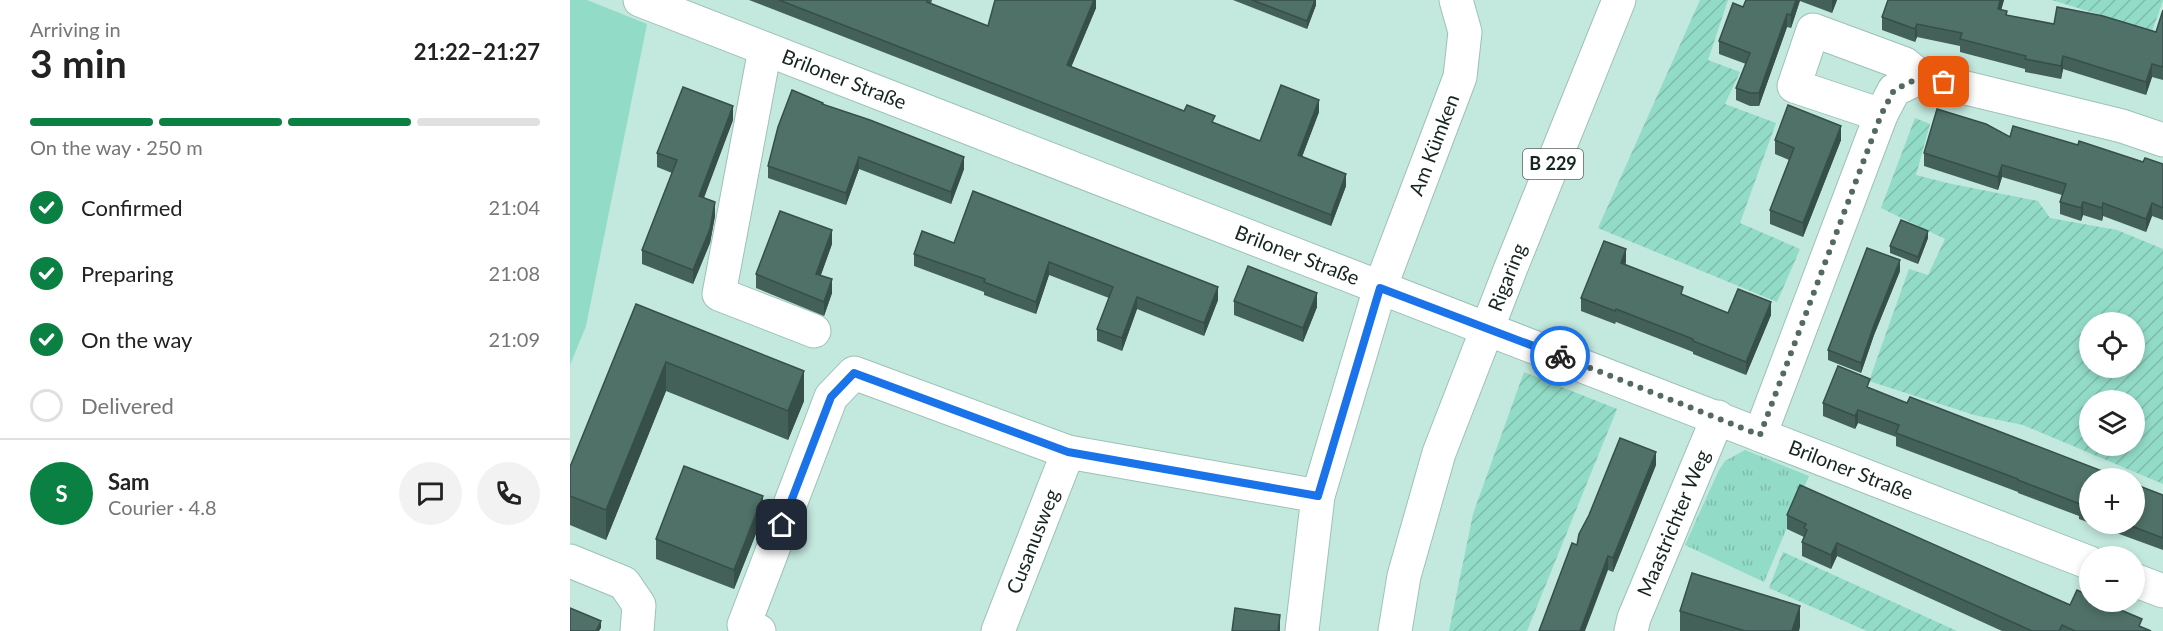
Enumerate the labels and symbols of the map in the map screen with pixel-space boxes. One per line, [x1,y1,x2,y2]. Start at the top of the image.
street label: Briloner Straße [779,43,910,113]
pin [1918,56,1969,107]
street label: Am Kümken [1403,90,1463,199]
road number: B 229 [1523,149,1583,179]
street label: Briloner Straße [1232,219,1363,289]
street label: Rigaring [1482,239,1531,315]
courier [1530,326,1590,386]
street label: Briloner Straße [1786,434,1917,504]
street label: Maastrichter Weg [1631,446,1714,600]
street label: Cusanusweg [1001,485,1063,597]
pin [756,499,807,550]

